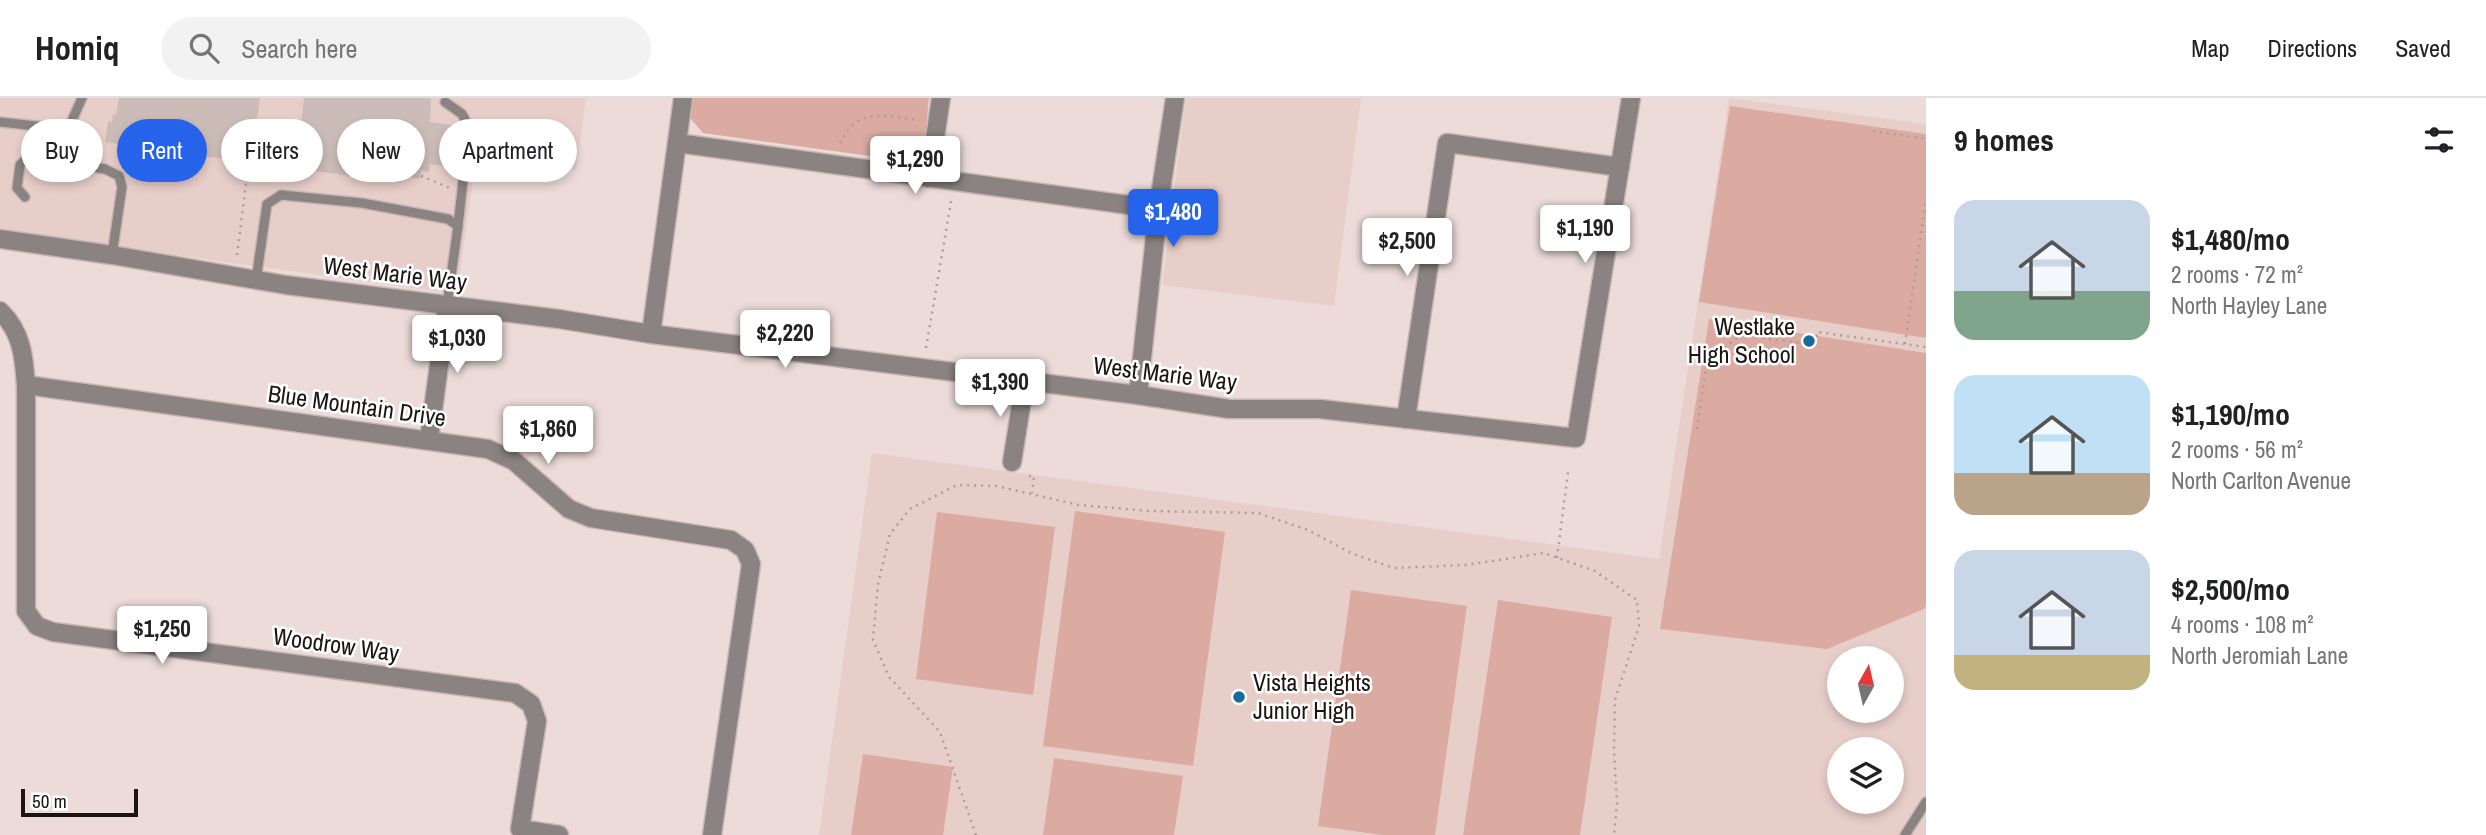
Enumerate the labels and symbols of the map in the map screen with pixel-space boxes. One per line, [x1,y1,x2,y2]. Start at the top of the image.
pin: $1,290 [858,136,972,196]
pin: $1,480 [1116,190,1230,249]
pin: $1,190 [1528,206,1642,265]
pin: $2,500 [1350,218,1464,278]
street label: West Marie Way [322,248,469,298]
pin: $2,220 [728,310,842,370]
place label: Westlake High School [1688,310,1795,370]
pin: $1,030 [400,316,514,375]
marker: Westlake High School [1801,333,1817,349]
street label: West Marie Way [1092,348,1239,398]
pin: $1,390 [943,360,1057,419]
street label: Blue Mountain Drive [266,377,448,433]
pin: $1,860 [491,406,605,466]
pin: $1,250 [105,606,219,666]
street label: Woodrow Way [271,619,401,669]
north arrow [1827,646,1904,723]
place label: Vista Heights Junior High [1253,666,1371,726]
marker: Vista Heights Junior High [1231,689,1247,705]
scale bar [21,786,138,818]

